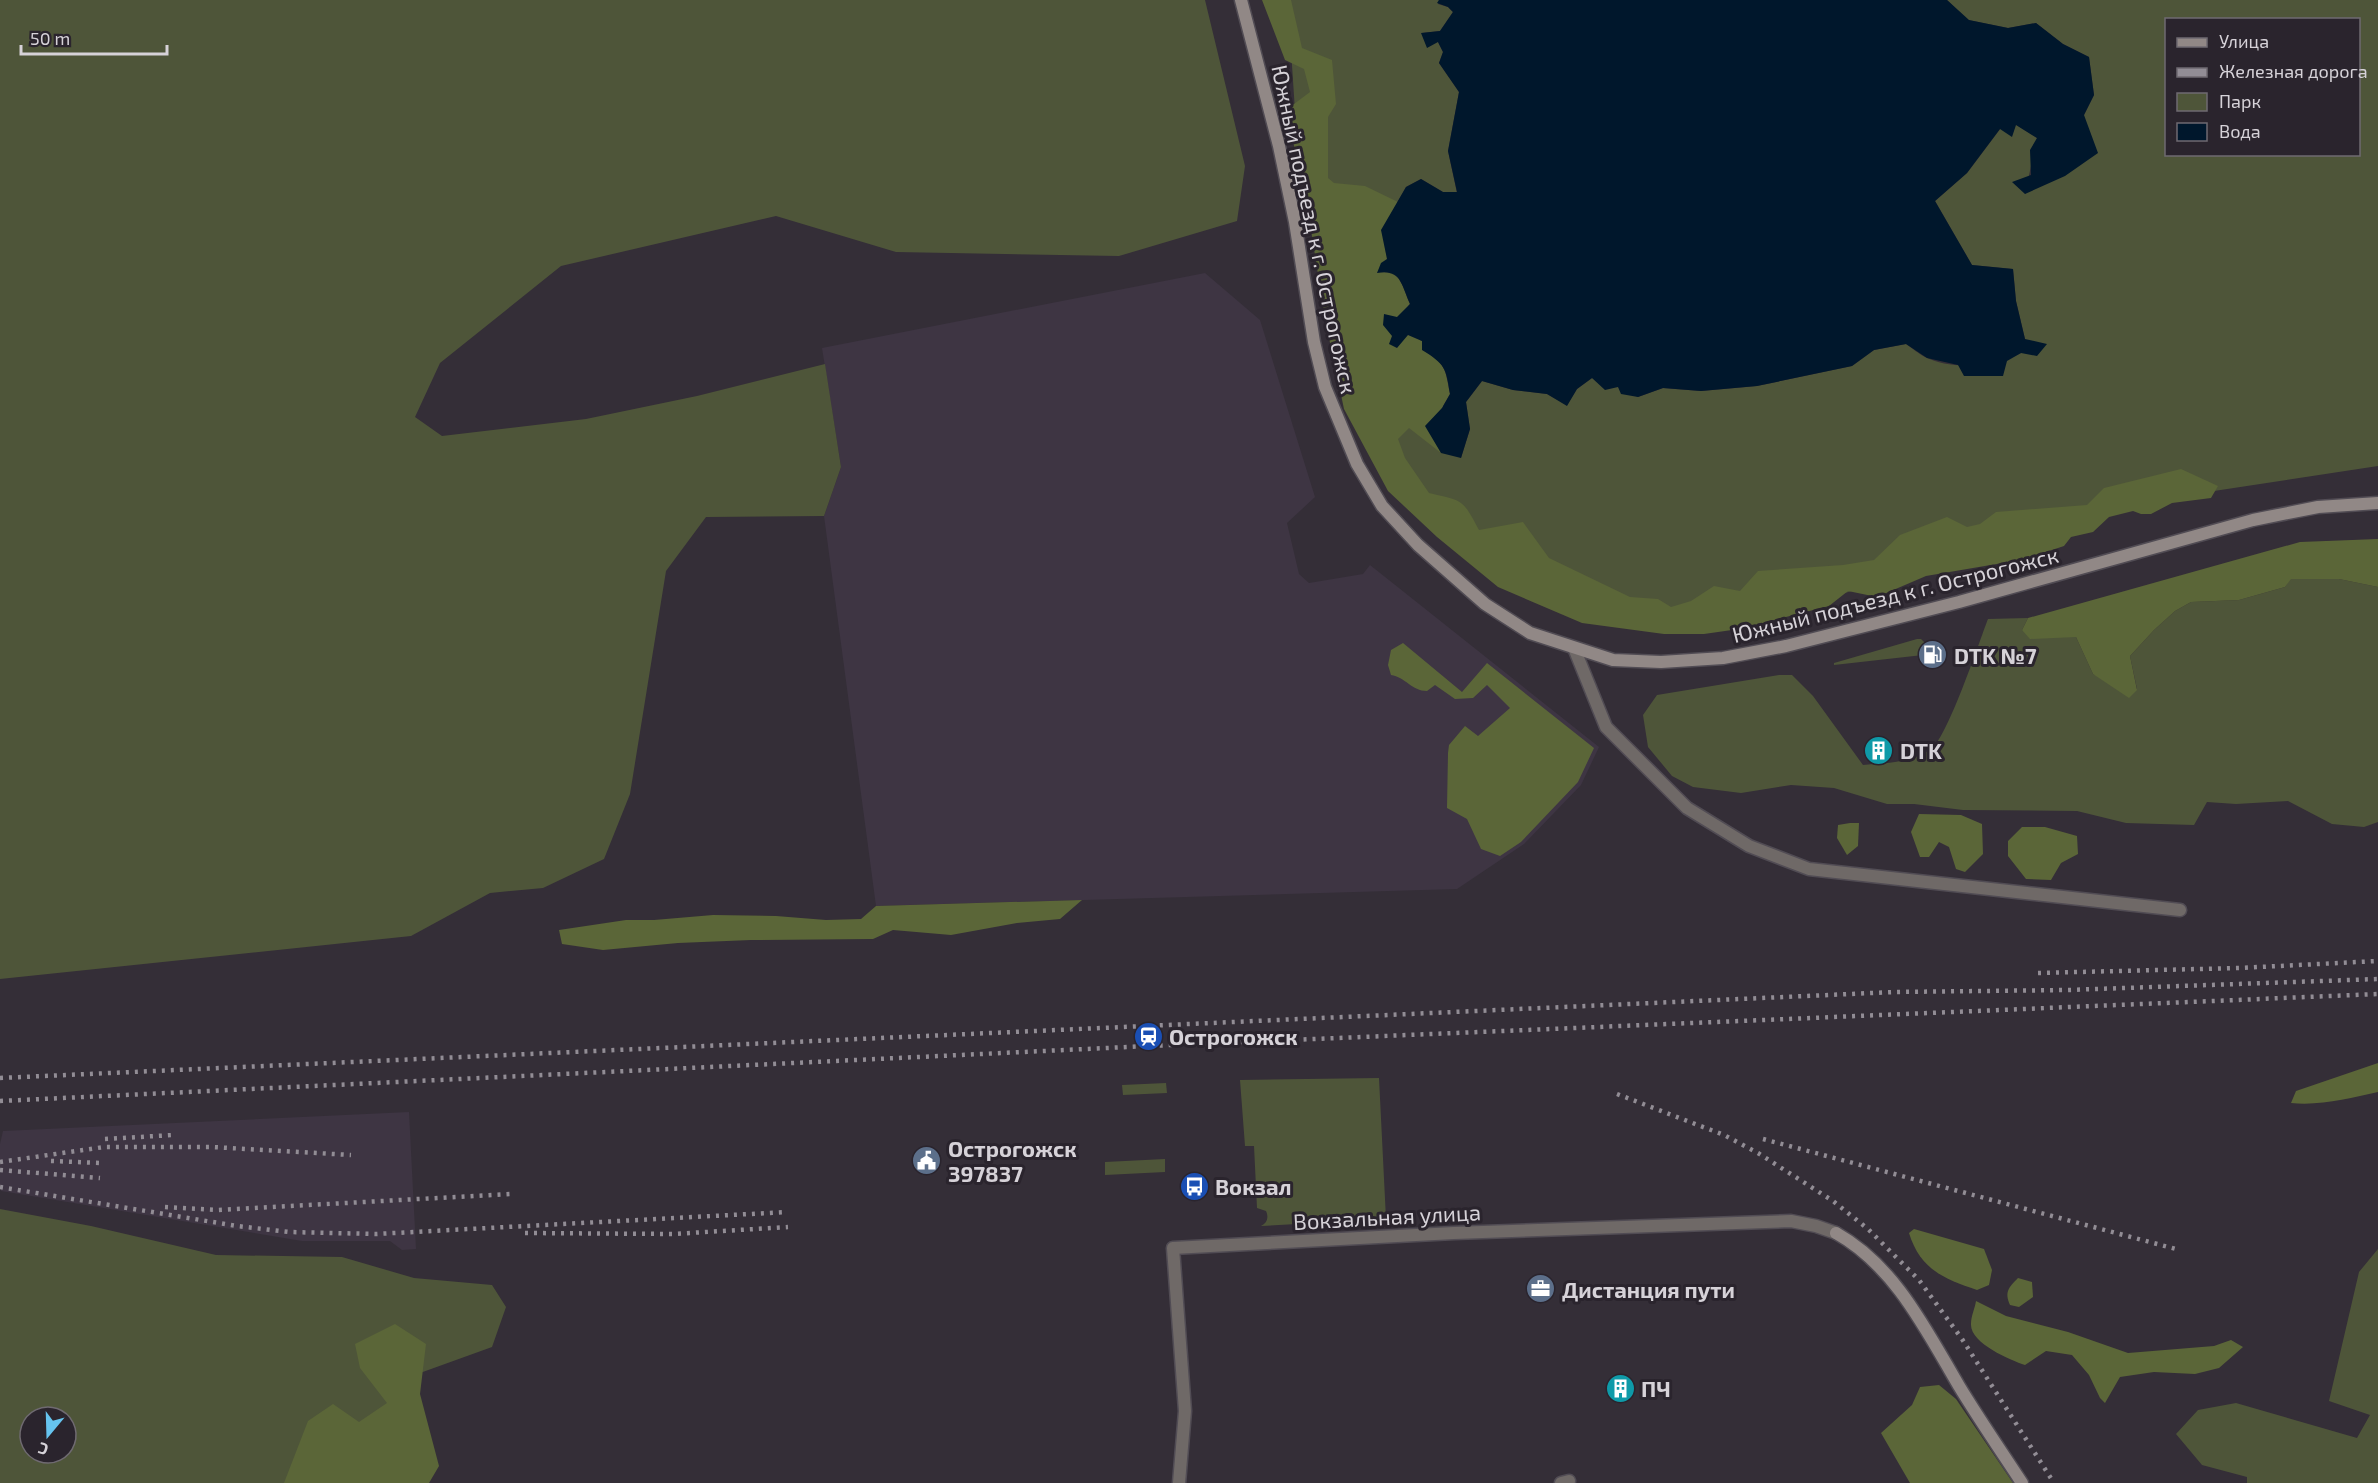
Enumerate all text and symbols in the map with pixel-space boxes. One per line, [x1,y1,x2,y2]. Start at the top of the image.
scale bar [21,18,166,56]
legend [2165,18,2360,156]
text: 50 m [30,27,70,49]
text: Улица [2219,30,2269,52]
text: Железная дорога [2219,60,2368,82]
street label: Южный подъезд к г. Острогожск [1267,62,1363,396]
text: Парк [2219,90,2261,112]
text: Вода [2219,120,2261,142]
street label: Южный подъезд к г. Острогожск [1729,541,2061,647]
fuel station icon: DTK №7 [1917,639,1949,671]
place label: DTK №7 [1954,642,2037,668]
building icon: DTK [1863,734,1895,766]
place label: DTK [1900,737,1942,763]
station icon: Острогожск [1132,1020,1164,1052]
place label: Острогожск [1169,1023,1298,1049]
place label: Острогожск 397837 [948,1135,1077,1186]
public building icon: Острогожск 397837 [911,1145,943,1177]
bus stop icon: Вокзал [1178,1170,1210,1202]
place label: Вокзал [1215,1173,1292,1199]
street label: Вокзальная улица [1292,1198,1482,1235]
office icon: Дистанция пути [1525,1273,1557,1305]
place label: Дистанция пути [1562,1276,1735,1302]
building icon: ПЧ [1604,1372,1636,1404]
place label: ПЧ [1641,1375,1671,1401]
north arrow [18,1405,78,1465]
text: С [35,1439,51,1460]

